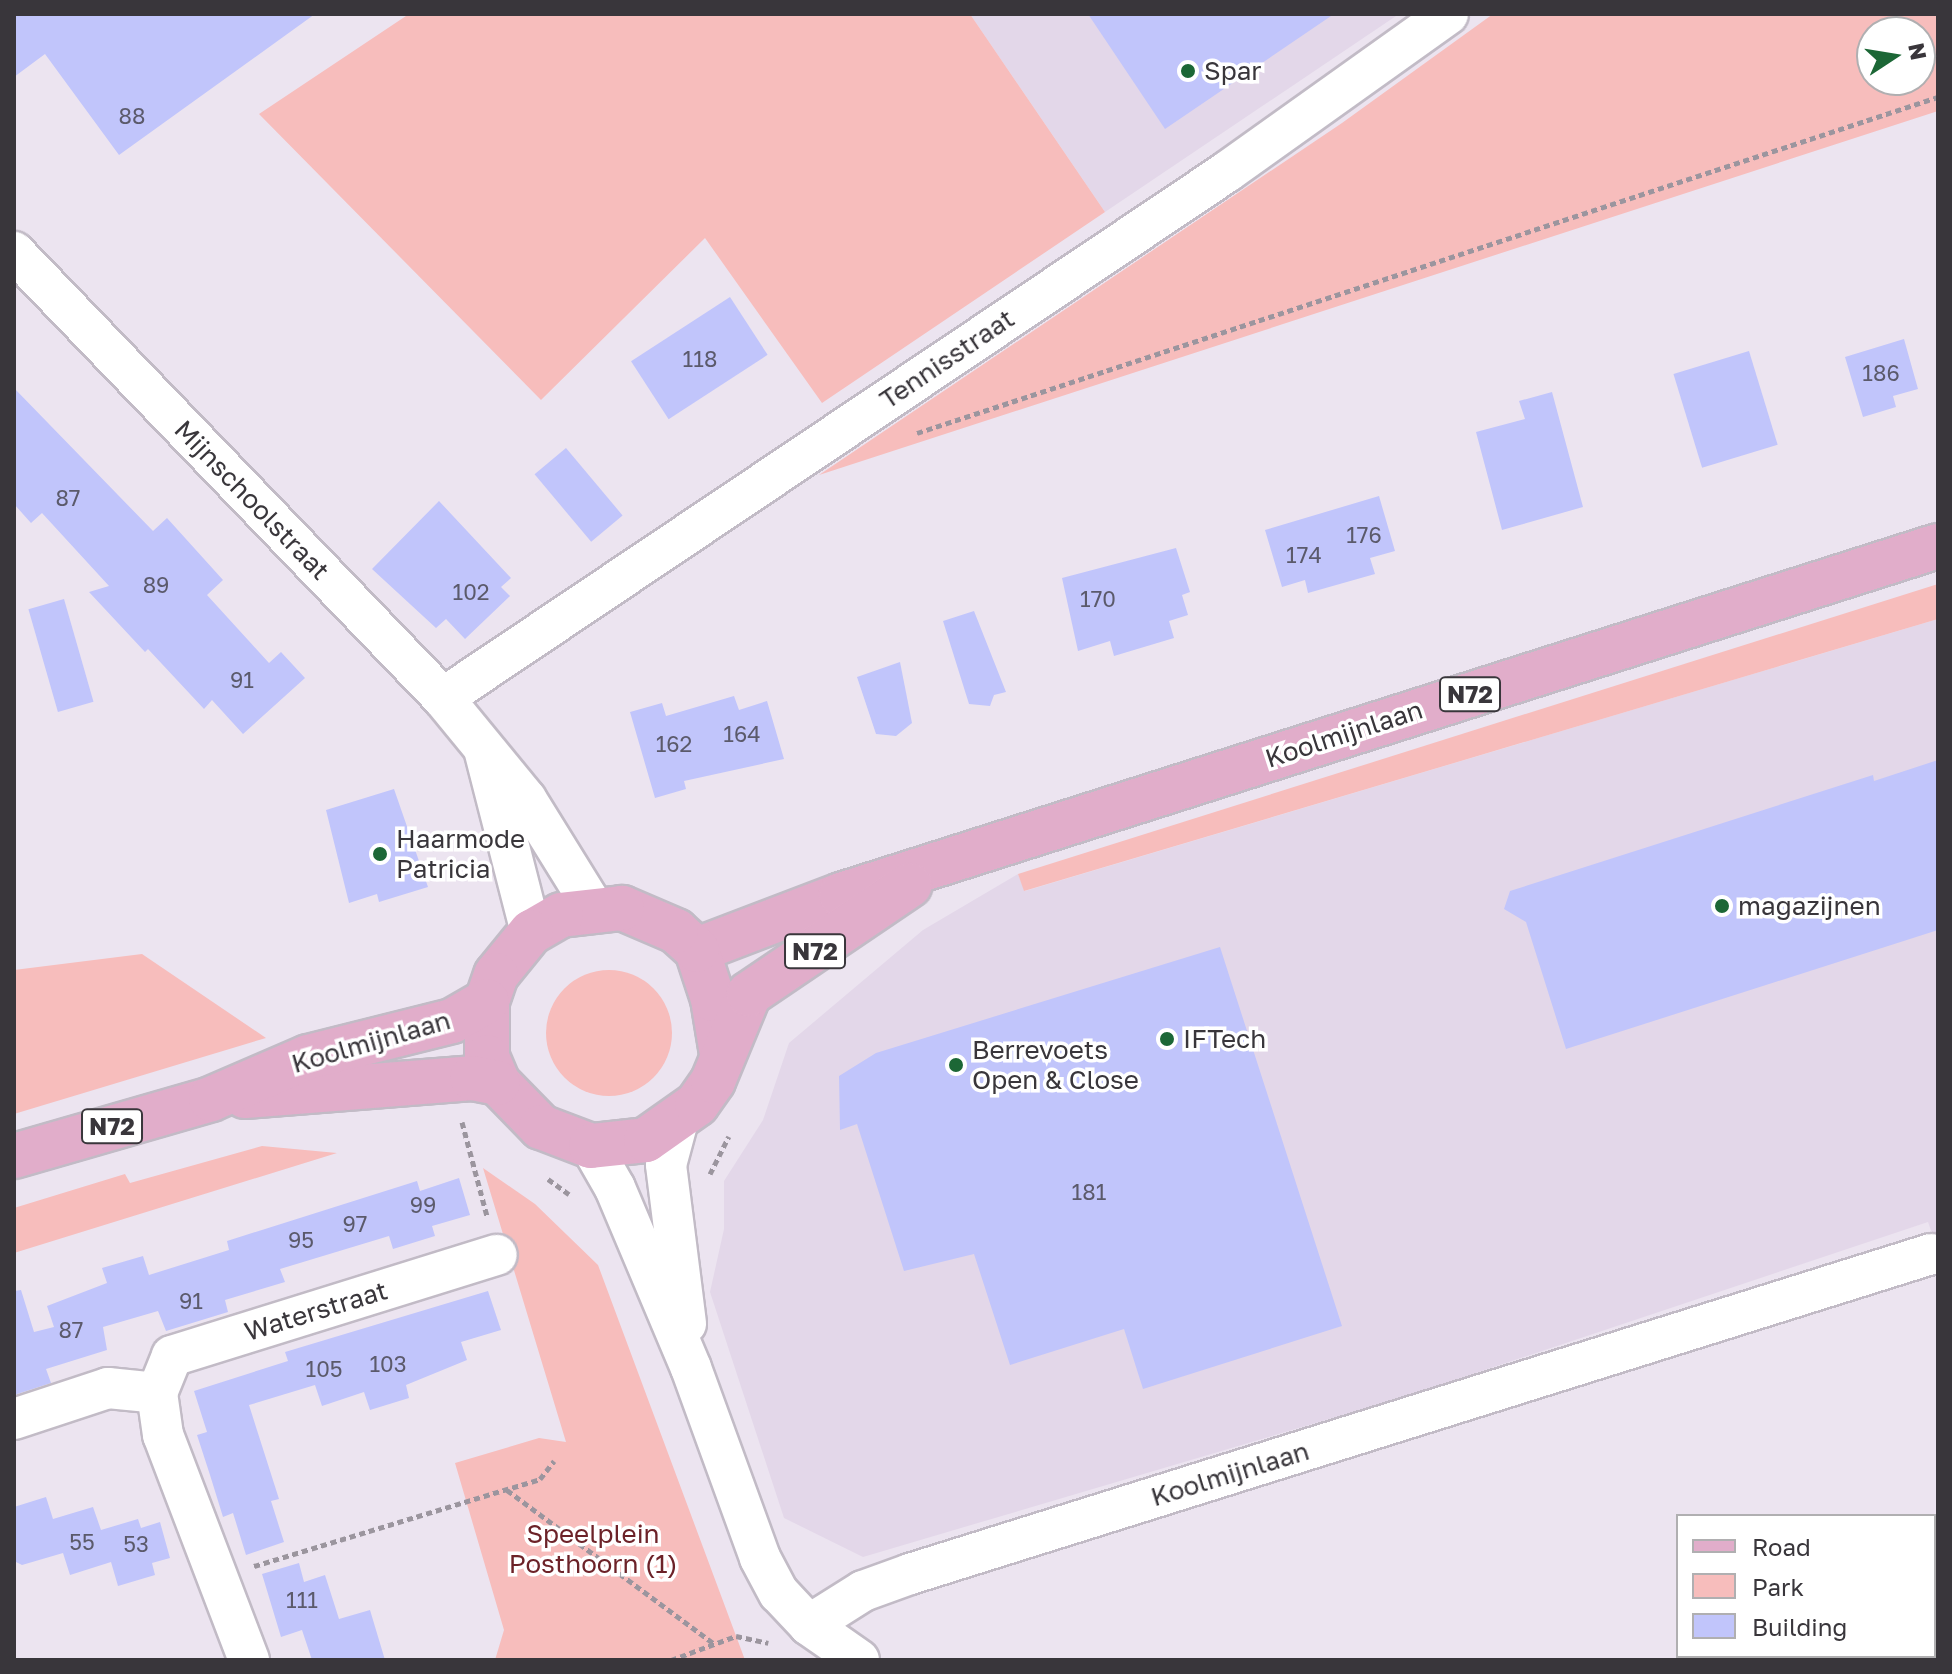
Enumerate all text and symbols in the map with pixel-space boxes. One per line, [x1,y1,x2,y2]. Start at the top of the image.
north arrow [1856,16,1936,96]
text: N [1903,40,1933,62]
place label: Spar [1204,55,1261,87]
marker: Spar [1179,62,1197,80]
house number: 88 [119,103,145,129]
street label: Tennisstraat [874,303,1020,415]
house number: 118 [683,346,717,372]
house number: 186 [1862,360,1900,386]
street label: Mijnschoolstraat [168,414,336,586]
house number: 87 [55,485,81,511]
house number: 176 [1346,522,1382,548]
house number: 174 [1286,542,1322,568]
house number: 89 [143,572,169,598]
house number: 102 [452,579,490,605]
house number: 170 [1080,586,1116,612]
house number: 91 [230,667,254,693]
road number: N72 [1438,674,1502,714]
street label: Koolmijnlaan [1261,694,1427,774]
house number: 164 [723,721,761,747]
house number: 162 [656,731,692,757]
place label: Haarmode Patricia [396,823,525,884]
marker: Haarmode Patricia [371,845,389,863]
place label: magazijnen [1738,890,1881,922]
marker: magazijnen [1713,897,1731,915]
road number: N72 [783,931,847,971]
street label: Koolmijnlaan [288,1004,454,1080]
place label: IFTech [1183,1023,1266,1055]
marker: IFTech [1158,1030,1176,1048]
place label: Berrevoets Open & Close [972,1034,1139,1096]
marker: Berrevoets Open & Close [947,1056,965,1074]
road number: N72 [80,1106,144,1146]
house number: 181 [1072,1179,1106,1205]
house number: 99 [410,1192,436,1218]
house number: 97 [343,1211,367,1237]
house number: 95 [288,1227,314,1253]
street label: Waterstraat [241,1275,391,1347]
house number: 91 [179,1288,203,1314]
house number: 87 [58,1317,84,1343]
house number: 103 [369,1351,407,1377]
house number: 105 [305,1356,343,1382]
street label: Koolmijnlaan [1147,1435,1313,1513]
legend [1676,1514,1936,1658]
park label: Speelplein Posthoorn (1) [509,1518,677,1580]
house number: 55 [69,1529,95,1555]
house number: 53 [123,1531,149,1557]
text: Road [1752,1532,1811,1561]
text: Park [1752,1572,1804,1601]
house number: 111 [286,1587,318,1613]
text: Building [1752,1612,1847,1641]

